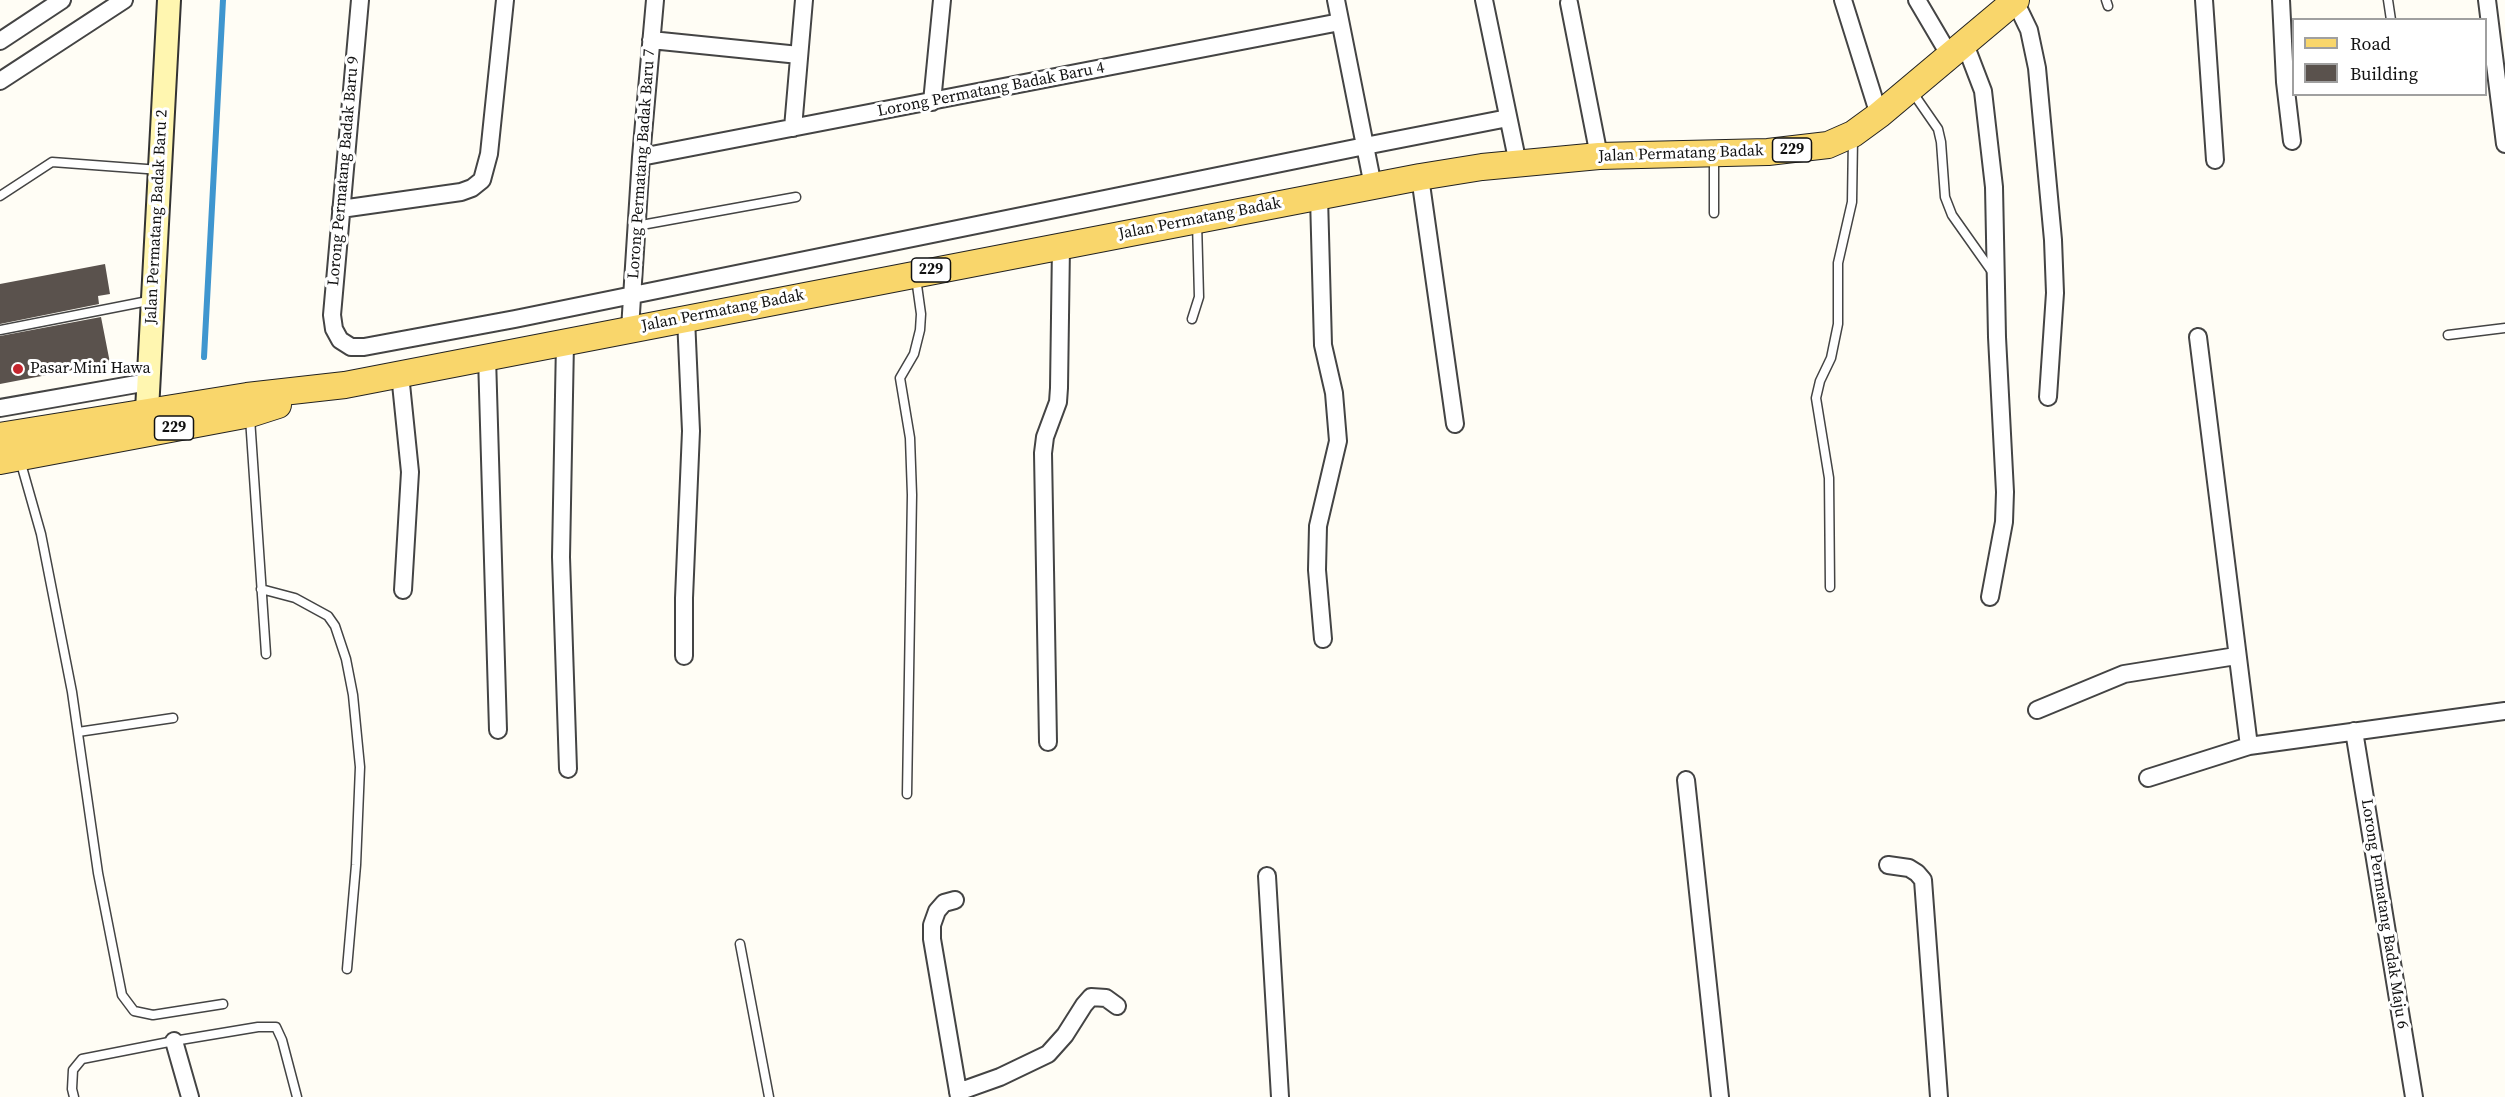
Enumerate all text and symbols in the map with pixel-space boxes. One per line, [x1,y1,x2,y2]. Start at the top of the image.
legend [2292,18,2487,96]
text: Road [2350,31,2391,56]
street label: Lorong Permatang Badak Baru 7 [624,48,660,280]
street label: Lorong Permatang Badak Baru 9 [324,55,364,287]
street label: Lorong Permatang Badak Baru 4 [876,59,1106,121]
text: Building [2350,61,2418,86]
street label: Jalan Permatang Badak Baru 2 [142,109,172,325]
road number: 229 [1772,138,1812,162]
street label: Jalan Permatang Badak [1598,142,1764,166]
street label: Jalan Permatang Badak [1117,194,1283,244]
road number: 229 [912,258,950,282]
street label: Jalan Permatang Badak [640,286,806,336]
place label: Pasar Mini Hawa [30,359,151,379]
marker: Pasar Mini Hawa [11,362,25,376]
road number: 229 [154,416,194,440]
street label: Lorong Permatang Badak Maju 6 [2356,798,2412,1030]

